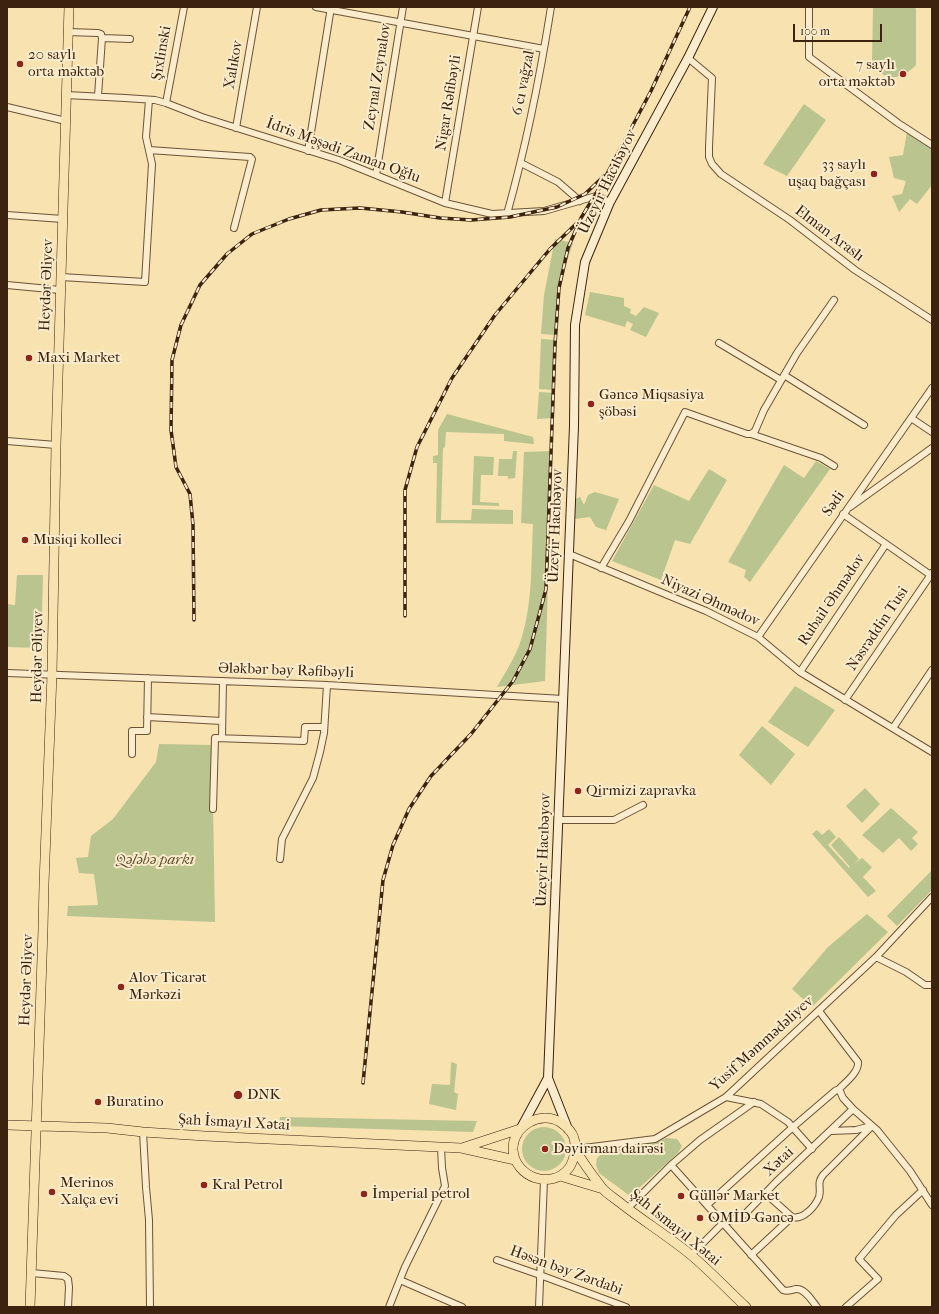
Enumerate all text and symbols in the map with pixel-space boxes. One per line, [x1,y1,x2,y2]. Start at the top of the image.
scale bar [795,16,884,42]
street label: Zeynal Zeynalov [361,22,395,132]
street label: Şıxlinski [148,24,176,82]
text: 100 m [800,24,830,38]
street label: Xalıkov [221,39,247,91]
place label: 20 saylı orta məktəb [28,46,104,81]
street label: 6 cı vağzal [509,49,539,117]
street label: Nigar Rəfibəyli [433,54,465,152]
place label: 7 saylı orta məktəb [819,56,895,91]
marker: 20 saylı orta məktəb [15,59,25,69]
marker: 7 saylı orta məktəb [898,69,908,79]
street label: İdris Məşədi Zaman Oğlu [263,115,423,187]
street label: Üzeyir Hacıbəyov [575,127,641,237]
place label: 33 saylı uşaq bağçası [788,156,866,191]
marker: 33 saylı uşaq bağçası [869,169,879,179]
street label: Elman Araslı [791,202,867,266]
street label: Heydər Əliyev [36,239,58,331]
place label: Maxi Market [37,349,120,367]
marker: Maxi Market [24,353,34,363]
place label: Gəncə Miqsasiya şöbəsi [599,386,704,421]
marker: Gəncə Miqsasiya şöbəsi [586,399,596,409]
street label: Üzeyir Hacıbəyov [545,469,567,583]
street label: Sədi [819,488,849,520]
place label: Musiqi kolleci [33,531,122,549]
marker: Musiqi kolleci [20,535,30,545]
street label: Rubail Əhmədov [795,551,869,649]
street label: Niyazi Əhmədov [658,571,762,631]
street label: Nəsrəddin Tusi [843,584,913,674]
street label: Heydər Əliyev [28,611,48,703]
street label: Ələkbər bəy Rəfibəyli [218,660,354,682]
place label: Qirmizi zapravka [586,782,696,800]
marker: Qirmizi zapravka [573,786,583,796]
street label: Üzeyir Hacıbəyov [533,793,555,907]
park label: Qələbə parkı [116,851,194,869]
street label: Heydər Əliyev [16,934,38,1026]
place label: Alov Ticarət Mərkəzi [129,969,207,1004]
marker: Alov Ticarət Mərkəzi [116,982,126,992]
street label: Yusif Məmmədəliyev [706,993,818,1095]
place label: DNK [247,1086,281,1104]
marker: DNK [232,1089,244,1101]
place label: Buratino [106,1093,164,1111]
marker: Buratino [93,1097,103,1107]
street label: Şah İsmayıl Xətai [178,1111,290,1135]
place label: Dəyirman dairəsi [553,1140,664,1158]
street label: Xətai [760,1143,798,1181]
marker: Dəyirman dairəsi [540,1144,550,1154]
place label: Merinos Xalça evi [60,1174,119,1209]
place label: Kral Petrol [212,1176,283,1194]
marker: Kral Petrol [199,1180,209,1190]
place label: İmperial petrol [372,1185,470,1203]
street label: Şah İsmayıl Xətai [626,1186,724,1270]
marker: Merinos Xalça evi [47,1187,57,1197]
place label: Güllər Market [689,1187,780,1205]
marker: İmperial petrol [359,1189,369,1199]
marker: Güllər Market [676,1191,686,1201]
place label: OMİD-Gəncə [708,1209,794,1227]
marker: OMİD-Gəncə [695,1213,705,1223]
street label: Həsən bəy Zərdabi [507,1242,625,1300]

